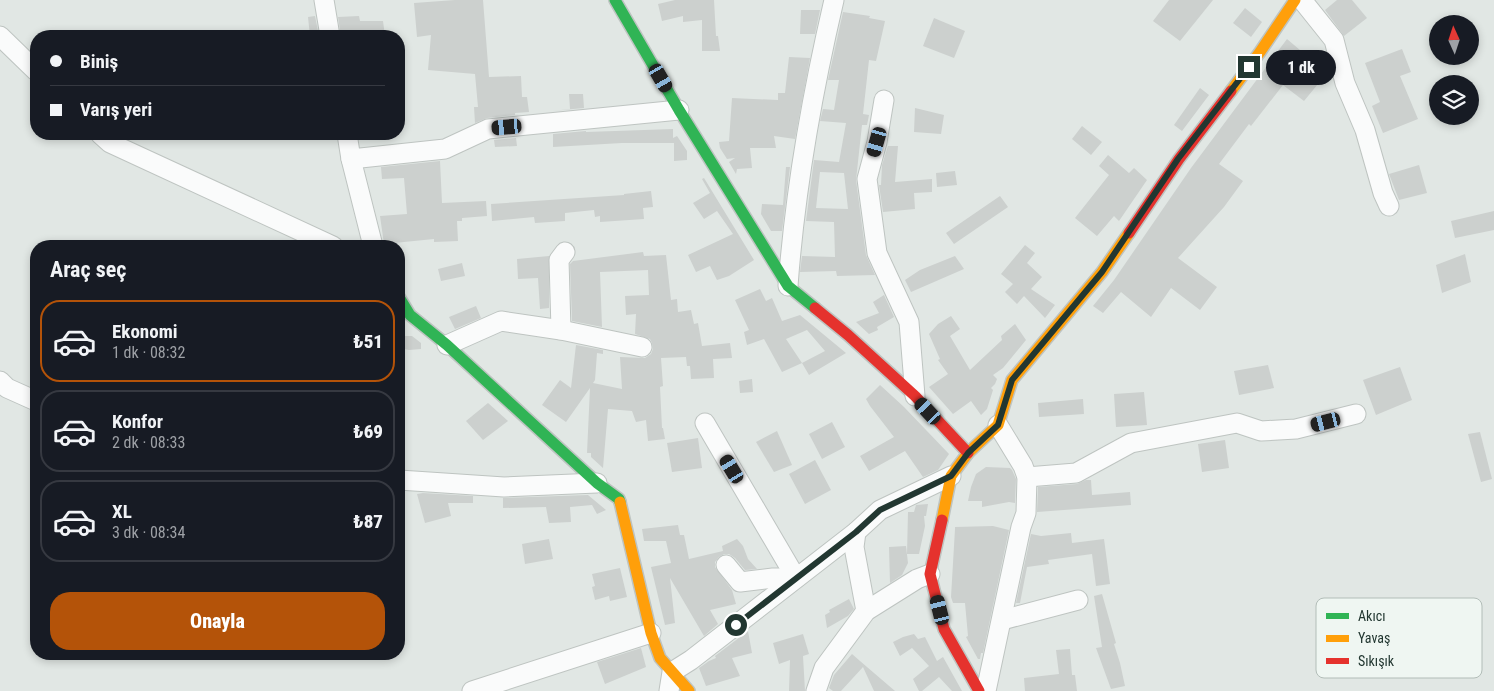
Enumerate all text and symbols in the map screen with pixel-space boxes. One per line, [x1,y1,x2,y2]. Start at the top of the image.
north arrow [1429,15,1479,65]
map controls [1429,15,1479,125]
text: Biniş [80,50,118,73]
callout: 1 dk [1266,50,1336,84]
route end [1238,56,1260,78]
text: 1 dk [1287,58,1315,77]
car [647,61,674,95]
button: layers [1429,75,1479,125]
text: Varış yeri [80,98,152,121]
car [491,118,522,136]
car [865,126,888,158]
text: Araç seç [50,257,126,282]
icon: car [52,319,97,364]
text: Ekonomi [112,320,178,343]
text: ₺51 [353,330,383,353]
text: 1 dk · 08:32 [112,343,185,362]
car [912,395,943,427]
icon: car [52,409,97,454]
text: Konfor [112,410,163,433]
car [1309,411,1342,433]
text: ₺69 [353,420,383,443]
text: 2 dk · 08:33 [112,433,185,452]
car [717,452,746,486]
icon: car [52,499,97,544]
text: XL [112,500,132,523]
text: ₺87 [353,510,383,533]
text: 3 dk · 08:34 [112,523,185,542]
button: Onayla [50,592,385,650]
car [929,594,950,626]
legend [1316,598,1482,678]
text: Akıcı [1358,608,1385,624]
route start [725,614,747,636]
text: Yavaş [1358,630,1390,646]
text: Sıkışık [1358,653,1395,669]

